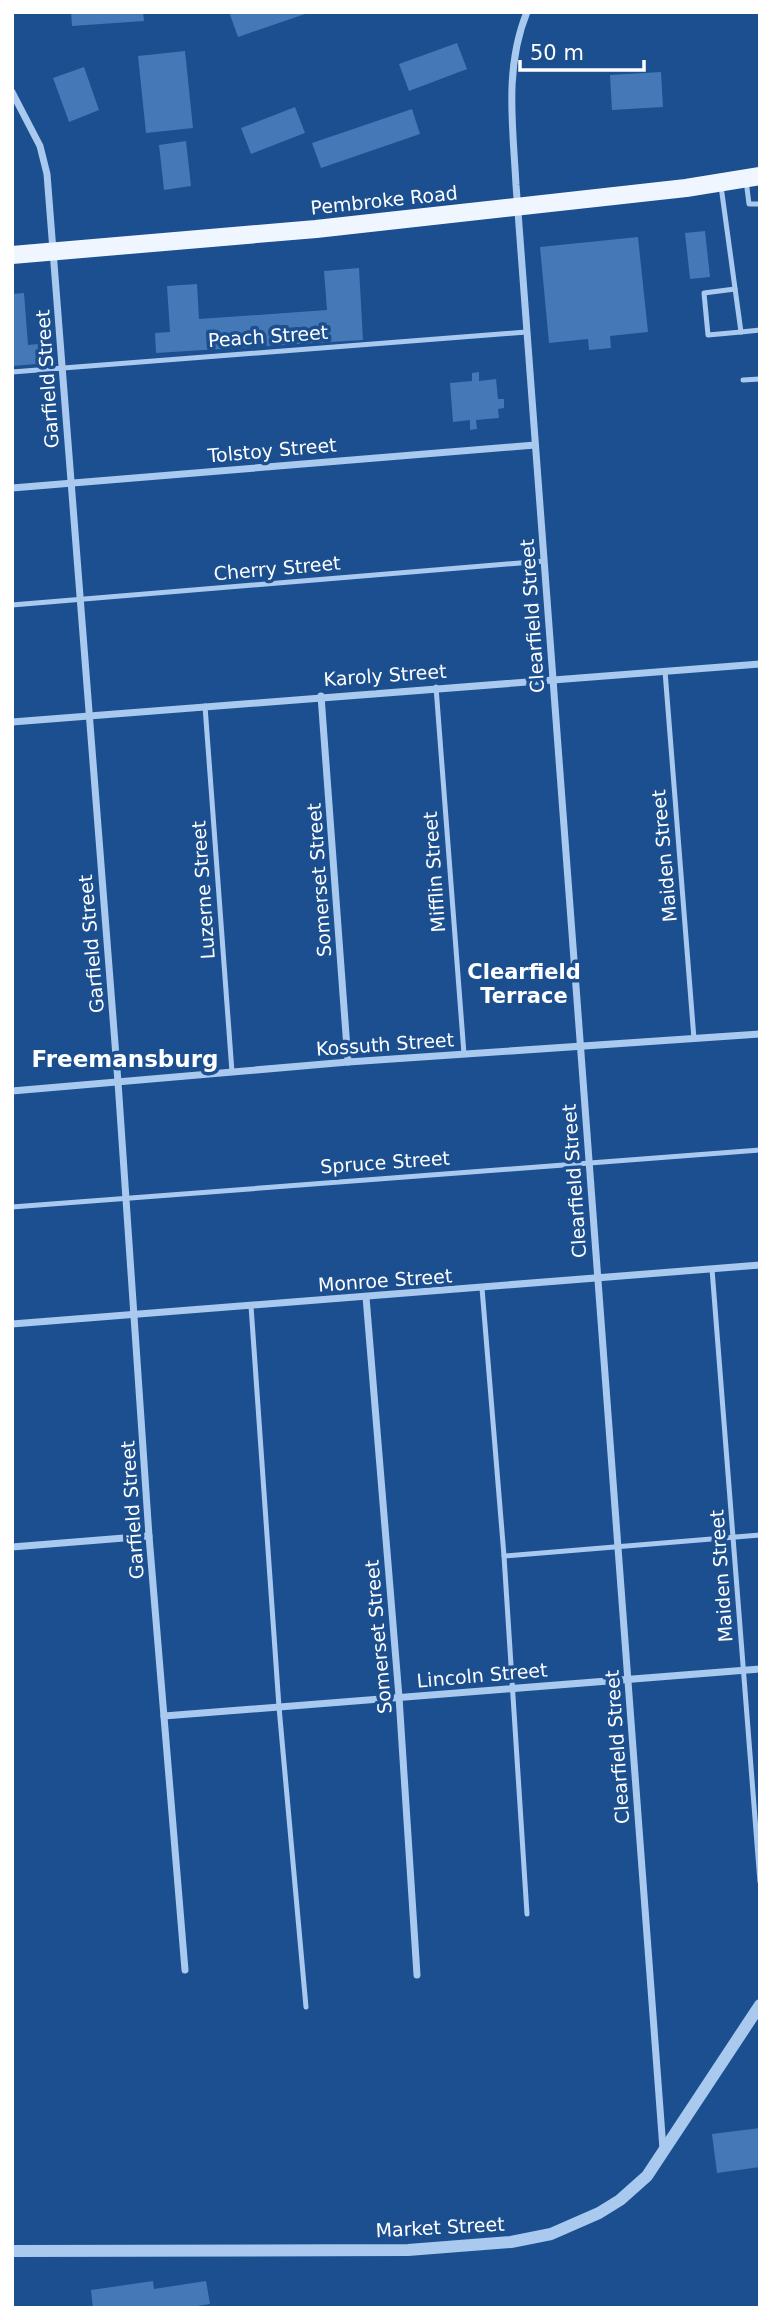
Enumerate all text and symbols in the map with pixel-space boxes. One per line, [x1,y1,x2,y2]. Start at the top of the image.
scale bar [520,28,644,72]
text: 50 m [530,41,584,65]
street label: Pembroke Road [309,181,459,219]
street label: Garfield Street [31,309,63,449]
street label: Peach Street [207,321,329,351]
street label: Tolstoy Street [206,433,337,467]
street label: Clearfield Street [516,538,548,694]
street label: Cherry Street [213,551,341,585]
street label: Karoly Street [323,660,447,690]
street label: Maiden Street [647,789,681,923]
street label: Somerset Street [303,802,335,958]
street label: Mifflin Street [419,811,449,933]
street label: Luzerne Street [187,820,219,960]
street label: Garfield Street [74,874,108,1014]
district label: Clearfield Terrace [467,960,581,1008]
street label: Kossuth Street [315,1028,455,1060]
district label: Freemansburg [32,1046,218,1072]
street label: Clearfield Street [558,1103,590,1259]
street label: Spruce Street [319,1146,451,1178]
street label: Monroe Street [317,1264,453,1296]
street label: Garfield Street [116,1440,148,1580]
street label: Maiden Street [705,1509,737,1643]
street label: Somerset Street [360,1559,396,1715]
street label: Lincoln Street [416,1658,548,1692]
street label: Clearfield Street [601,1669,633,1825]
street label: Market Street [375,2213,505,2241]

